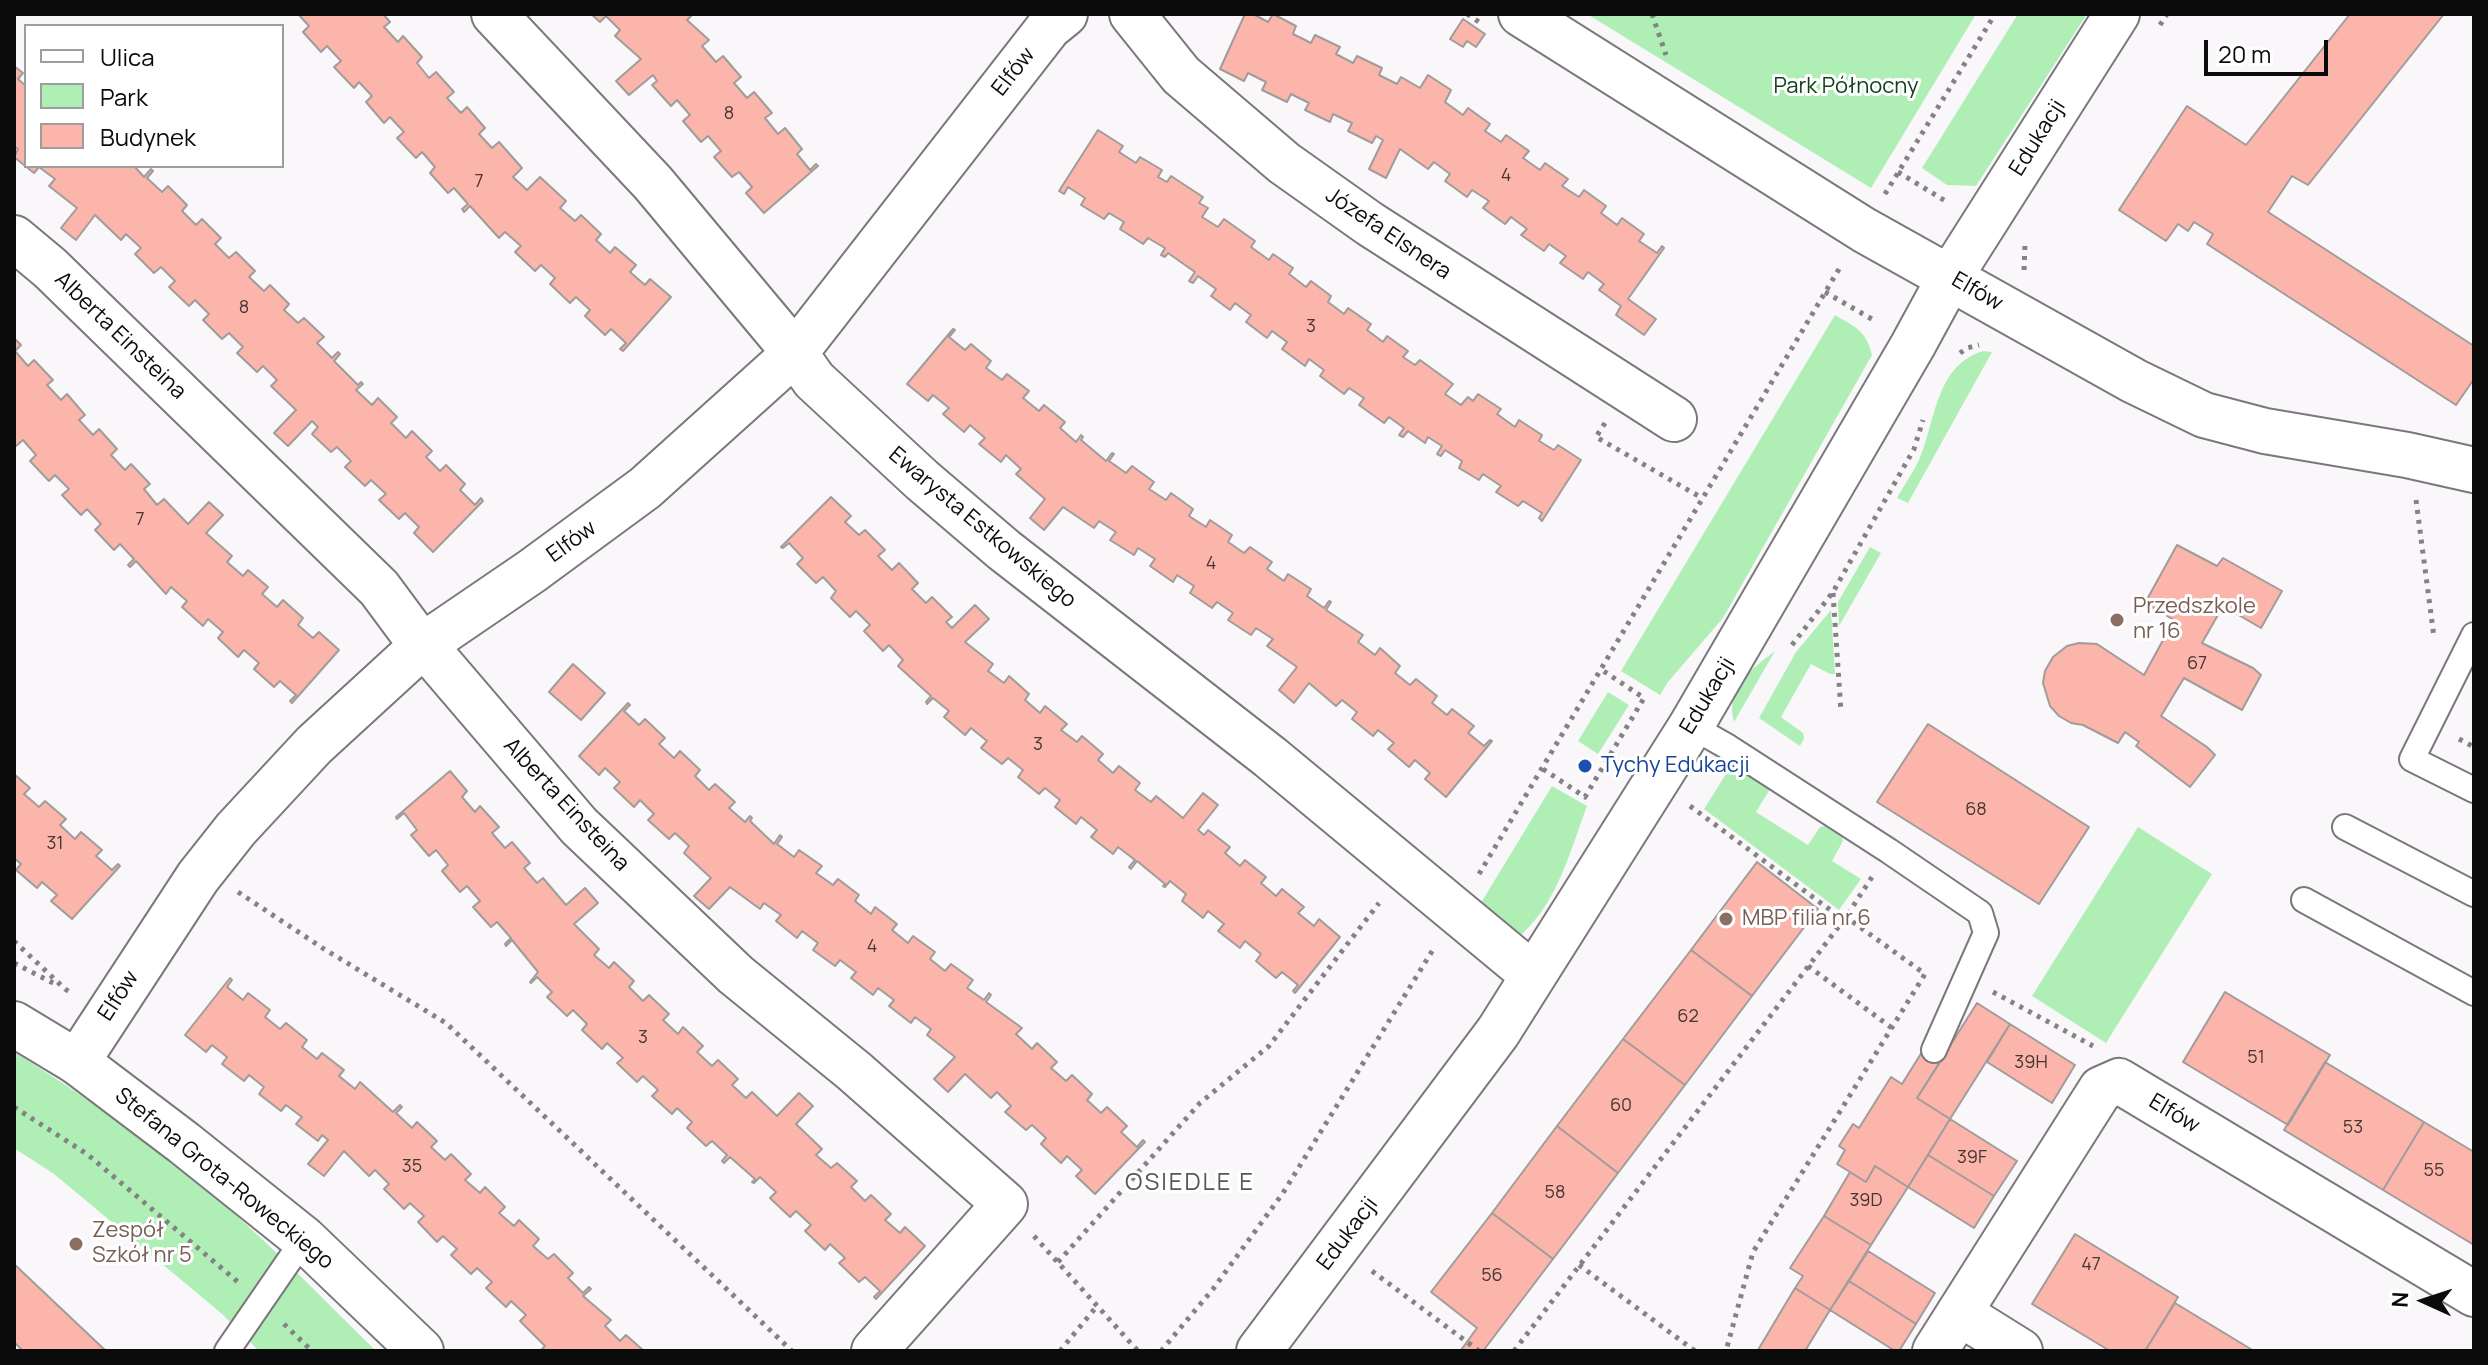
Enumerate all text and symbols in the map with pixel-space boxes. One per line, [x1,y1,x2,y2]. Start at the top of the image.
legend [24,24,284,168]
scale bar [2208,24,2332,74]
text: 20 m [2218,37,2271,70]
text: Ulica [100,40,155,73]
street label: Elfów [987,42,1041,102]
park label: Park Północny [1773,74,1919,100]
text: Park [100,80,148,113]
street label: Edukacji [2004,95,2072,181]
house number: 8 [724,103,734,125]
text: Budynek [100,120,196,153]
house number: 4 [1501,165,1511,187]
house number: 7 [474,171,484,193]
street label: Józefa Elsnera [1320,182,1456,286]
street label: Alberta Einsteina [49,267,191,405]
street label: Elfów [1947,267,2007,317]
house number: 8 [239,297,249,319]
house number: 3 [1306,316,1316,338]
street label: Ewarysta Estkowskiego [883,442,1081,614]
house number: 7 [135,509,145,531]
street label: Elfów [542,515,602,569]
house number: 4 [1206,553,1216,575]
place label: Przedszkole nr 16 [2133,594,2256,646]
marker: Przedszkole nr 16 [2108,611,2126,629]
street label: Edukacji [1675,653,1741,739]
house number: 67 [2187,653,2207,675]
street label: Alberta Einsteina [498,733,634,877]
house number: 3 [1033,734,1043,756]
place label: Tychy Edukacji [1601,753,1750,779]
marker: Tychy Edukacji [1576,757,1594,775]
house number: 68 [1965,799,1987,821]
house number: 31 [47,833,63,855]
place label: MBP filia nr 6 [1742,906,1871,932]
marker: MBP filia nr 6 [1717,910,1735,928]
house number: 4 [867,936,877,958]
street label: Elfów [93,966,145,1026]
house number: 62 [1677,1006,1699,1028]
house number: 3 [638,1027,648,1049]
house number: 51 [2247,1047,2265,1069]
house number: 39H [2014,1052,2048,1074]
street label: Stefana Grota-Roweckiego [109,1083,339,1275]
street label: Elfów [2144,1089,2204,1139]
house number: 60 [1610,1095,1632,1117]
house number: 53 [2343,1117,2363,1139]
house number: 39F [1957,1147,1987,1169]
house number: 35 [402,1156,422,1178]
house number: 55 [2424,1160,2444,1182]
district label: OSIEDLE E [1125,1169,1255,1197]
house number: 58 [1545,1182,1565,1204]
house number: 39D [1849,1190,1883,1212]
street label: Edukacji [1312,1192,1384,1276]
place label: Zespół Szkół nr 5 [92,1218,192,1270]
marker: Zespół Szkół nr 5 [67,1235,85,1253]
house number: 47 [2081,1254,2101,1276]
north arrow [2384,1261,2464,1341]
house number: 56 [1481,1265,1503,1287]
text: N [2385,1291,2415,1308]

